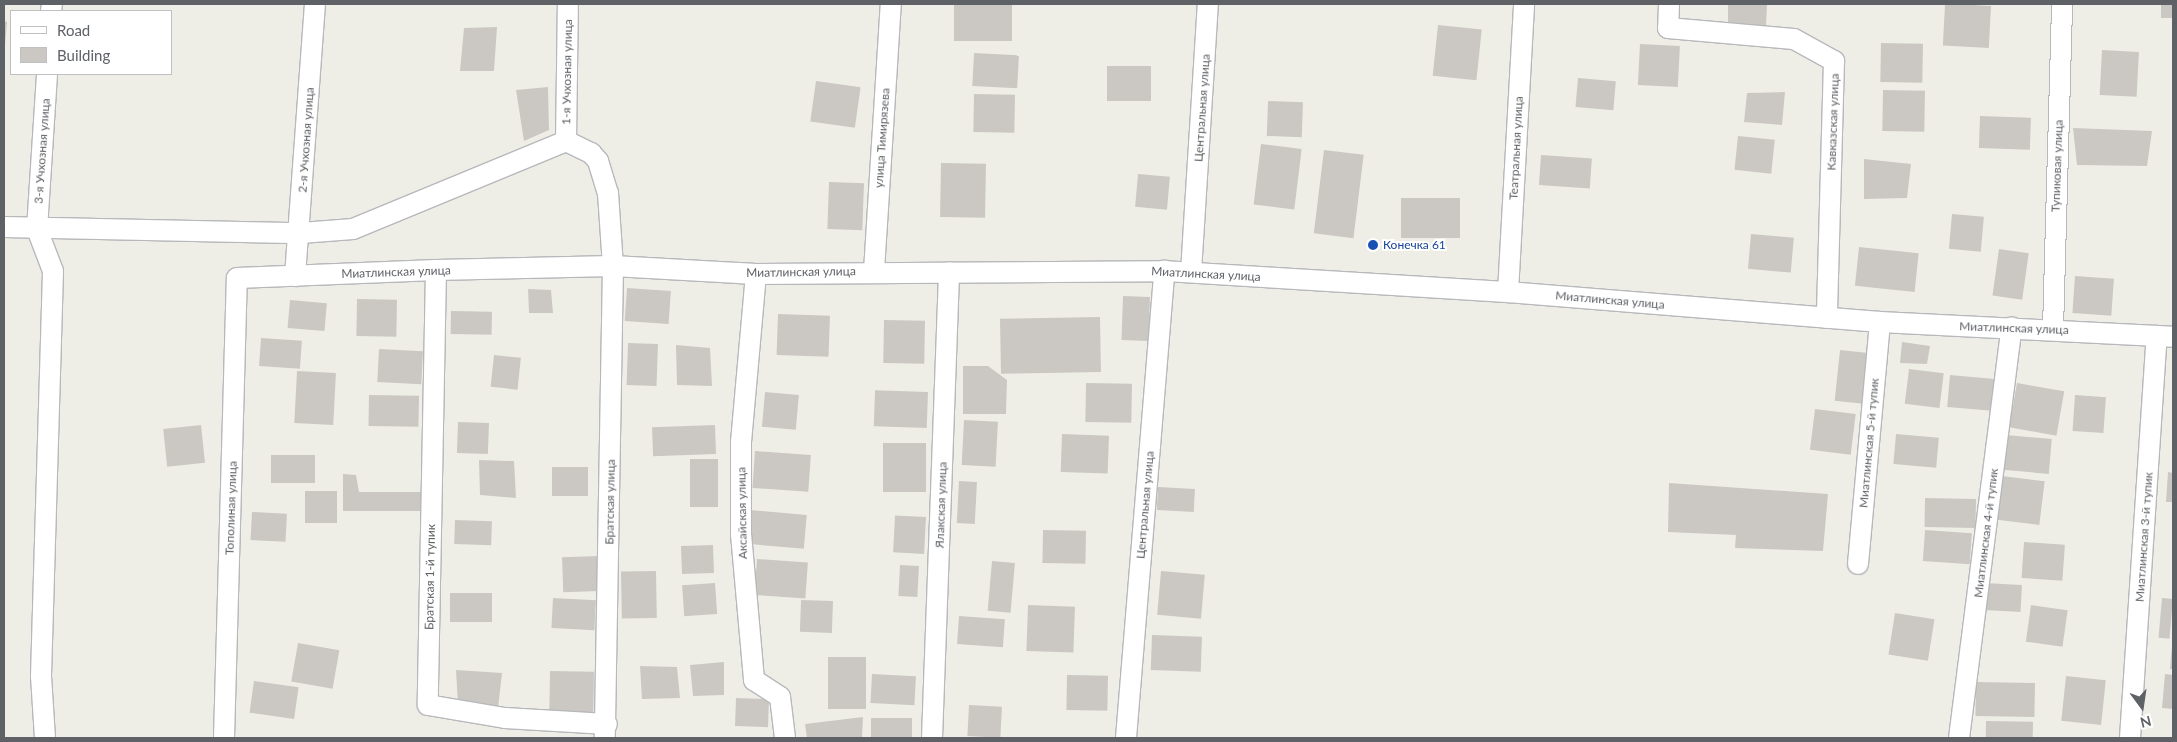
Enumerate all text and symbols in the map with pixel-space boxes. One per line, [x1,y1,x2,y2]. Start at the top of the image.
legend [10,10,172,75]
street label: 1-я Учхозная улица [559,19,575,125]
text: Road [57,21,90,39]
text: Building [57,46,110,64]
street label: Центральная улица [1191,54,1213,162]
street label: Кавказская улица [1824,73,1842,171]
street label: 2-я Учхозная улица [295,87,317,193]
street label: улица Тимирязева [871,88,893,188]
street label: Театральная улица [1506,96,1526,200]
street label: 3-я Учхозная улица [31,98,53,204]
street label: Тупиковая улица [2048,120,2066,212]
place label: Конечка 61 [1383,238,1446,252]
marker: Конечка 61 [1367,239,1379,251]
street label: Миатлинская улица [341,263,451,281]
street label: Миатлинская улица [746,264,856,280]
street label: Миатлинская улица [1151,264,1261,284]
street label: Миатлинская улица [1555,288,1665,312]
street label: Миатлинская улица [1959,319,2069,337]
street label: Миатлинская 5-й тупик [1856,377,1882,509]
street label: Центральная улица [1133,451,1157,559]
street label: Братская улица [602,459,618,545]
street label: Тополиная улица [222,461,240,555]
street label: Ялакская улица [932,462,950,548]
street label: Аксайская улица [734,467,750,559]
street label: Миатлинская 4-й тупик [1971,467,2001,599]
street label: Миатлинская 3-й тупик [2132,471,2156,603]
street label: Братская 1-й тупик [422,524,438,630]
north arrow [2117,682,2167,732]
text: N [2138,712,2153,732]

